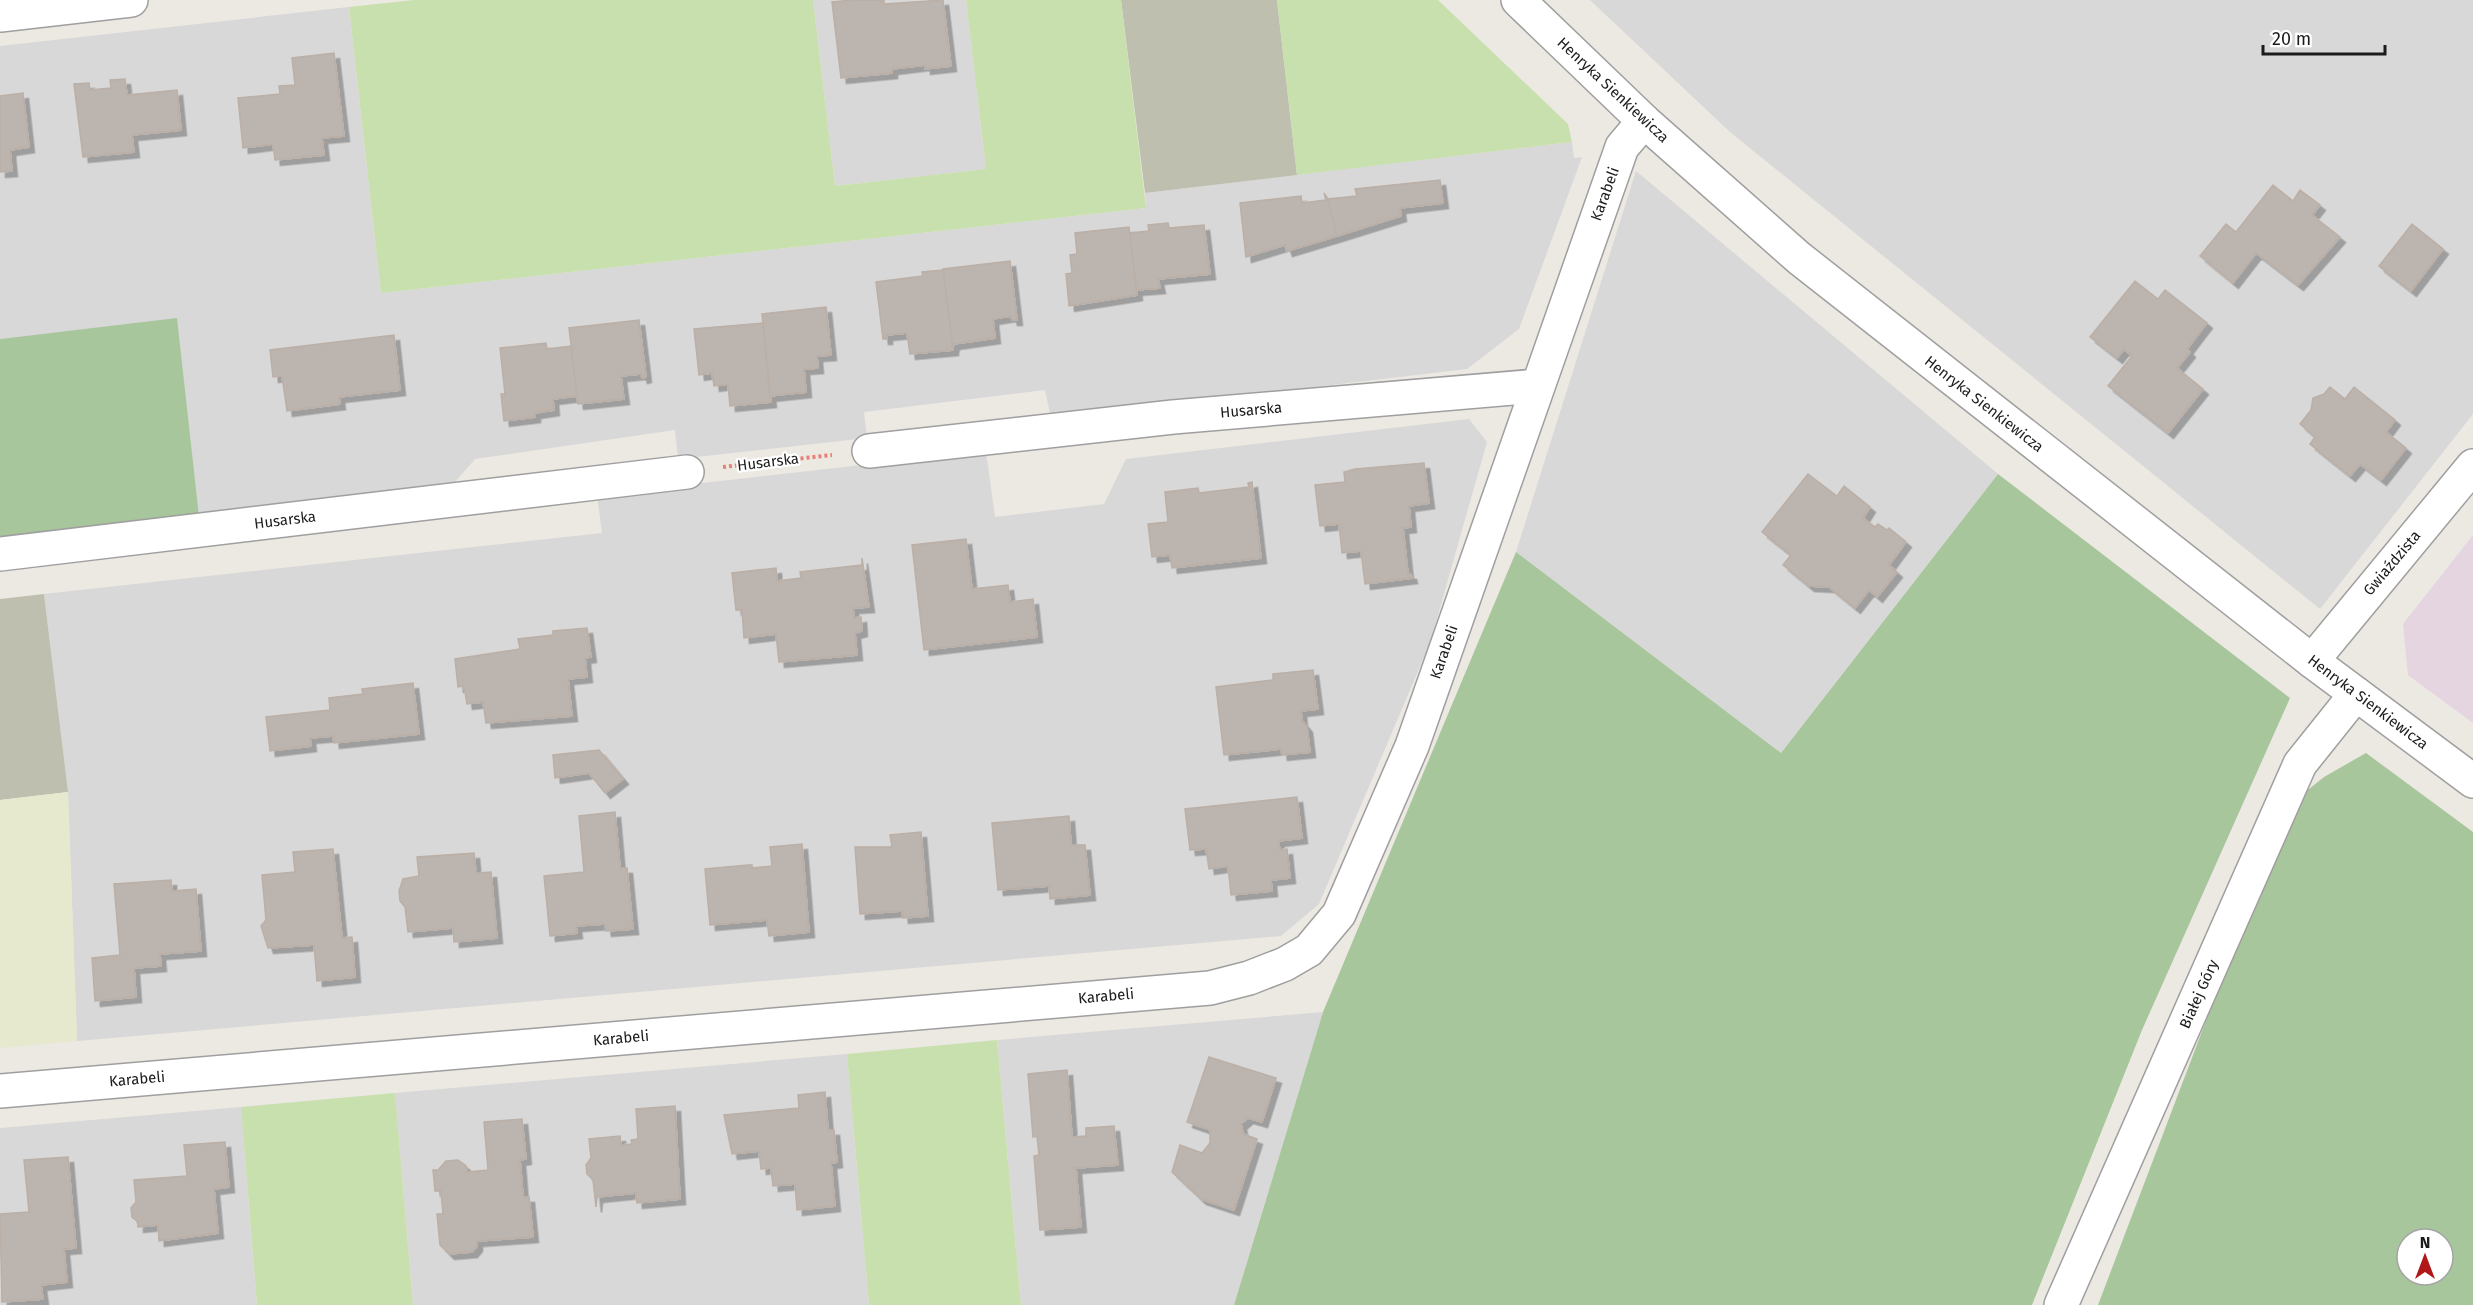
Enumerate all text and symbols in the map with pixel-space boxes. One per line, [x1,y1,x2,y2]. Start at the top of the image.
scale bar [2263,18,2384,56]
text: 20 m [2272,28,2311,50]
street label: Henryka Sienkiewicza [1553,34,1673,146]
street label: Karabeli [1587,165,1623,223]
street label: Henryka Sienkiewicza [1921,352,2047,456]
street label: Husarska [1219,398,1283,422]
street label: Husarska [736,449,800,475]
street label: Husarska [253,507,317,533]
street label: Gwiaździsta [2360,527,2424,599]
street label: Karabeli [1426,623,1462,681]
street label: Henryka Sienkiewicza [2304,651,2432,753]
street label: Białej Góry [2176,956,2222,1031]
street label: Karabeli [1077,985,1135,1007]
street label: Karabeli [592,1027,650,1049]
street label: Karabeli [108,1068,166,1090]
north arrow [2395,1227,2455,1287]
text: N [2420,1233,2430,1252]

